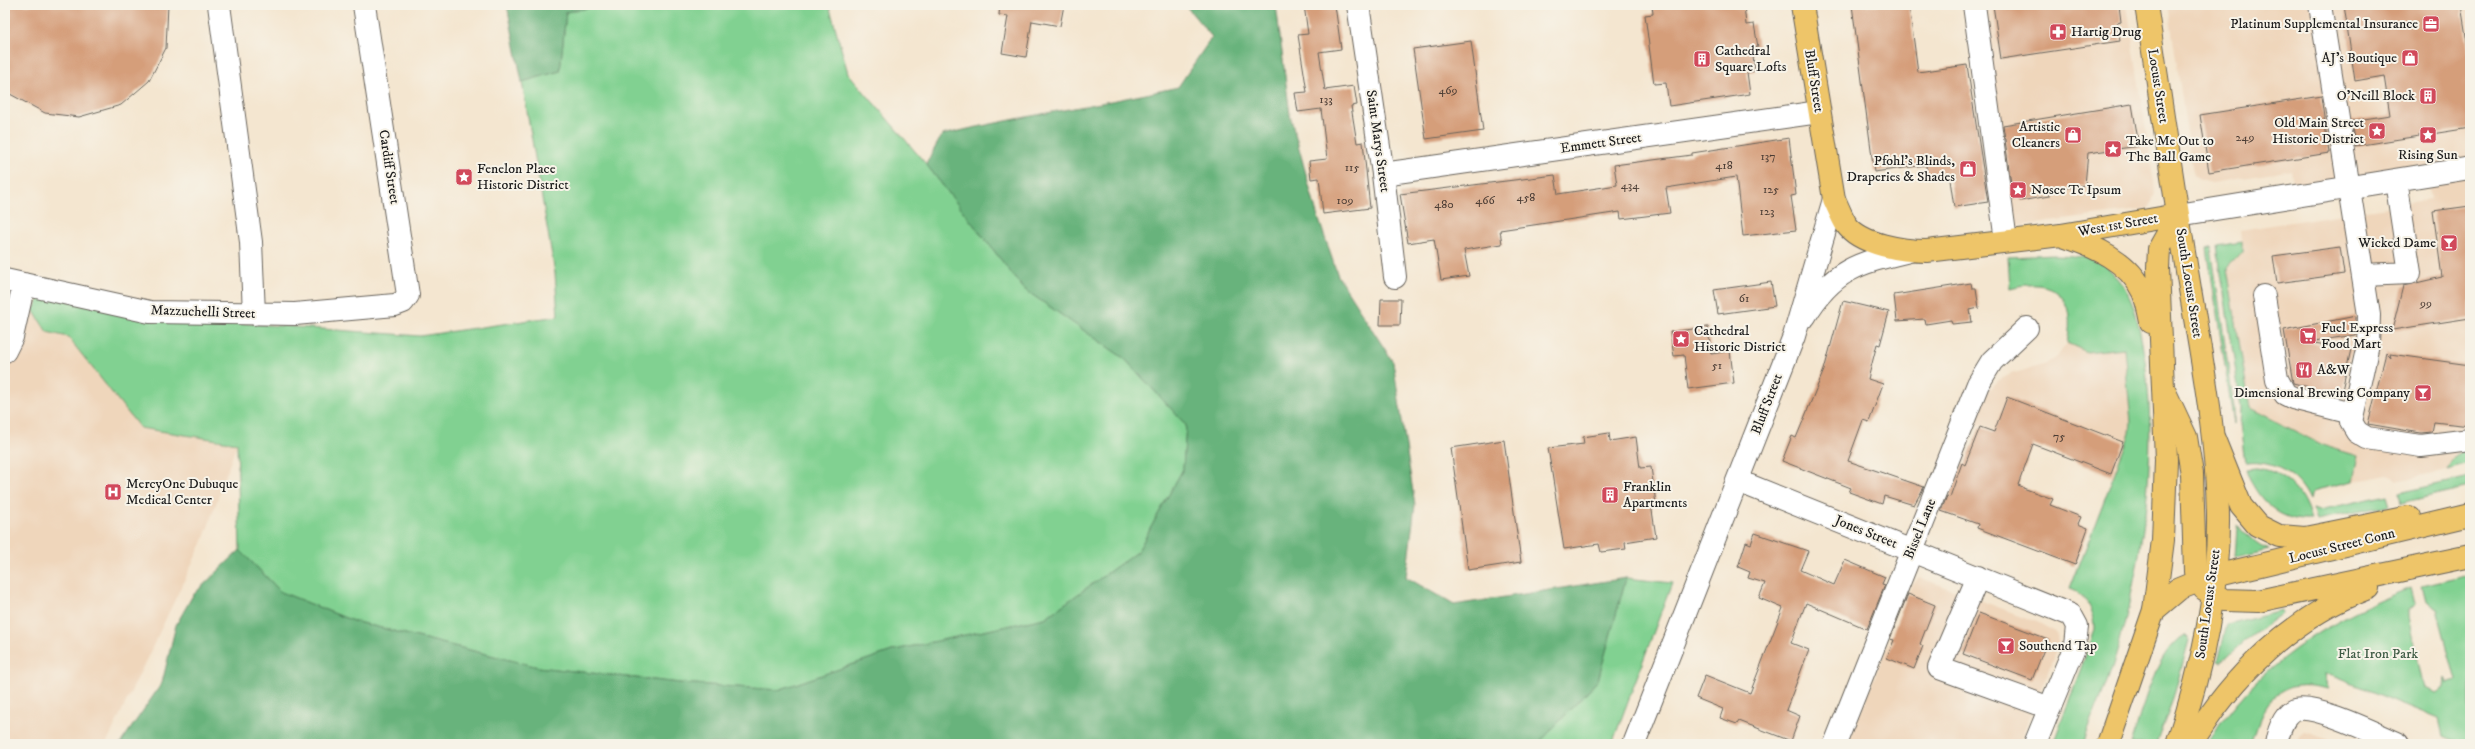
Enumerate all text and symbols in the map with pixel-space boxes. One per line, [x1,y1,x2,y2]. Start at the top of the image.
office icon: Platinum Supplemental Insurance [2421,14,2441,34]
place label: Platinum Supplemental Insurance [2230,15,2418,33]
pharmacy icon: Hartig Drug [2048,22,2068,42]
place label: Hartig Drug [2071,23,2141,41]
place label: Cathedral Square Lofts [1715,42,1787,76]
street label: Bluff Street [1800,48,1828,114]
street label: Locust Street [2143,48,2173,125]
shop icon: AJ's Boutique [2400,48,2420,68]
building icon: Cathedral Square Lofts [1692,49,1712,69]
place label: AJ's Boutique [2322,49,2397,67]
house number: 469 [1438,83,1458,98]
building icon: O'Neill Block [2418,86,2438,106]
place label: O'Neill Block [2337,87,2415,105]
street label: Saint Marys Street [1362,89,1394,194]
house number: 133 [1319,92,1333,107]
place label: Old Main Street Historic District [2272,114,2365,148]
place label: Artistic Cleaners [2012,118,2060,152]
place icon: Old Main Street Historic District [2367,121,2387,141]
shop icon: Artistic Cleaners [2063,125,2083,145]
place icon: Rising Sun [2418,125,2438,145]
street label: Emmett Street [1559,128,1643,158]
street label: Cardiff Street [374,129,404,206]
house number: 249 [2236,130,2254,145]
place label: Take Me Out to The Ball Game [2126,132,2214,166]
place icon: Take Me Out to The Ball Game [2103,139,2123,159]
place label: Rising Sun [2398,146,2459,164]
house number: 137 [1760,149,1776,164]
place label: Pfohl's Blinds, Draperies & Shades [1846,152,1955,186]
house number: 418 [1715,158,1733,173]
shop icon: Pfohl's Blinds, Draperies & Shades [1958,159,1978,179]
place label: Fenelon Place Historic District [477,160,569,194]
house number: 115 [1345,160,1359,175]
place icon: Fenelon Place Historic District [454,167,474,187]
house number: 434 [1621,178,1640,193]
place icon: Nosce Te Ipsum [2008,180,2028,200]
place label: Nosce Te Ipsum [2031,181,2122,199]
house number: 125 [1763,182,1779,197]
house number: 458 [1517,190,1535,205]
house number: 109 [1337,193,1353,208]
house number: 466 [1475,193,1495,208]
house number: 480 [1434,197,1454,212]
house number: 123 [1760,204,1774,219]
street label: West 1st Street [2076,209,2160,241]
street label: South Locust Street [2171,227,2207,340]
bar icon: Wicked Dame [2439,233,2459,253]
place label: Wicked Dame [2357,234,2436,252]
house number: 61 [1739,291,1749,306]
house number: 99 [2419,296,2432,311]
street label: Mazzuchelli Street [150,301,256,323]
place label: Fuel Express Food Mart [2321,319,2393,353]
place label: Cathedral Historic District [1694,322,1786,356]
supermarket icon: Fuel Express Food Mart [2298,326,2318,346]
place icon: Cathedral Historic District [1671,329,1691,349]
house number: 51 [1712,358,1722,373]
restaurant icon: A&W [2294,360,2314,380]
place label: A&W [2317,361,2350,379]
street label: Bluff Street [1747,371,1787,437]
bar icon: Dimensional Brewing Company [2413,383,2433,403]
place label: Dimensional Brewing Company [2234,384,2410,402]
house number: 75 [2053,429,2065,444]
place label: MercyOne Dubuque Medical Center [126,475,238,509]
place label: Franklin Apartments [1623,478,1688,512]
hospital icon: MercyOne Dubuque Medical Center [103,482,123,502]
building icon: Franklin Apartments [1600,485,1620,505]
street label: Bissel Lane [1900,496,1940,562]
street label: Jones Street [1830,511,1900,553]
street label: Locust Street Conn [2287,524,2398,568]
street label: South Locust Street [2191,547,2225,660]
bar icon: Southend Tap [1996,636,2016,656]
place label: Southend Tap [2019,637,2097,655]
park label: Flat Iron Park [2338,645,2418,663]

